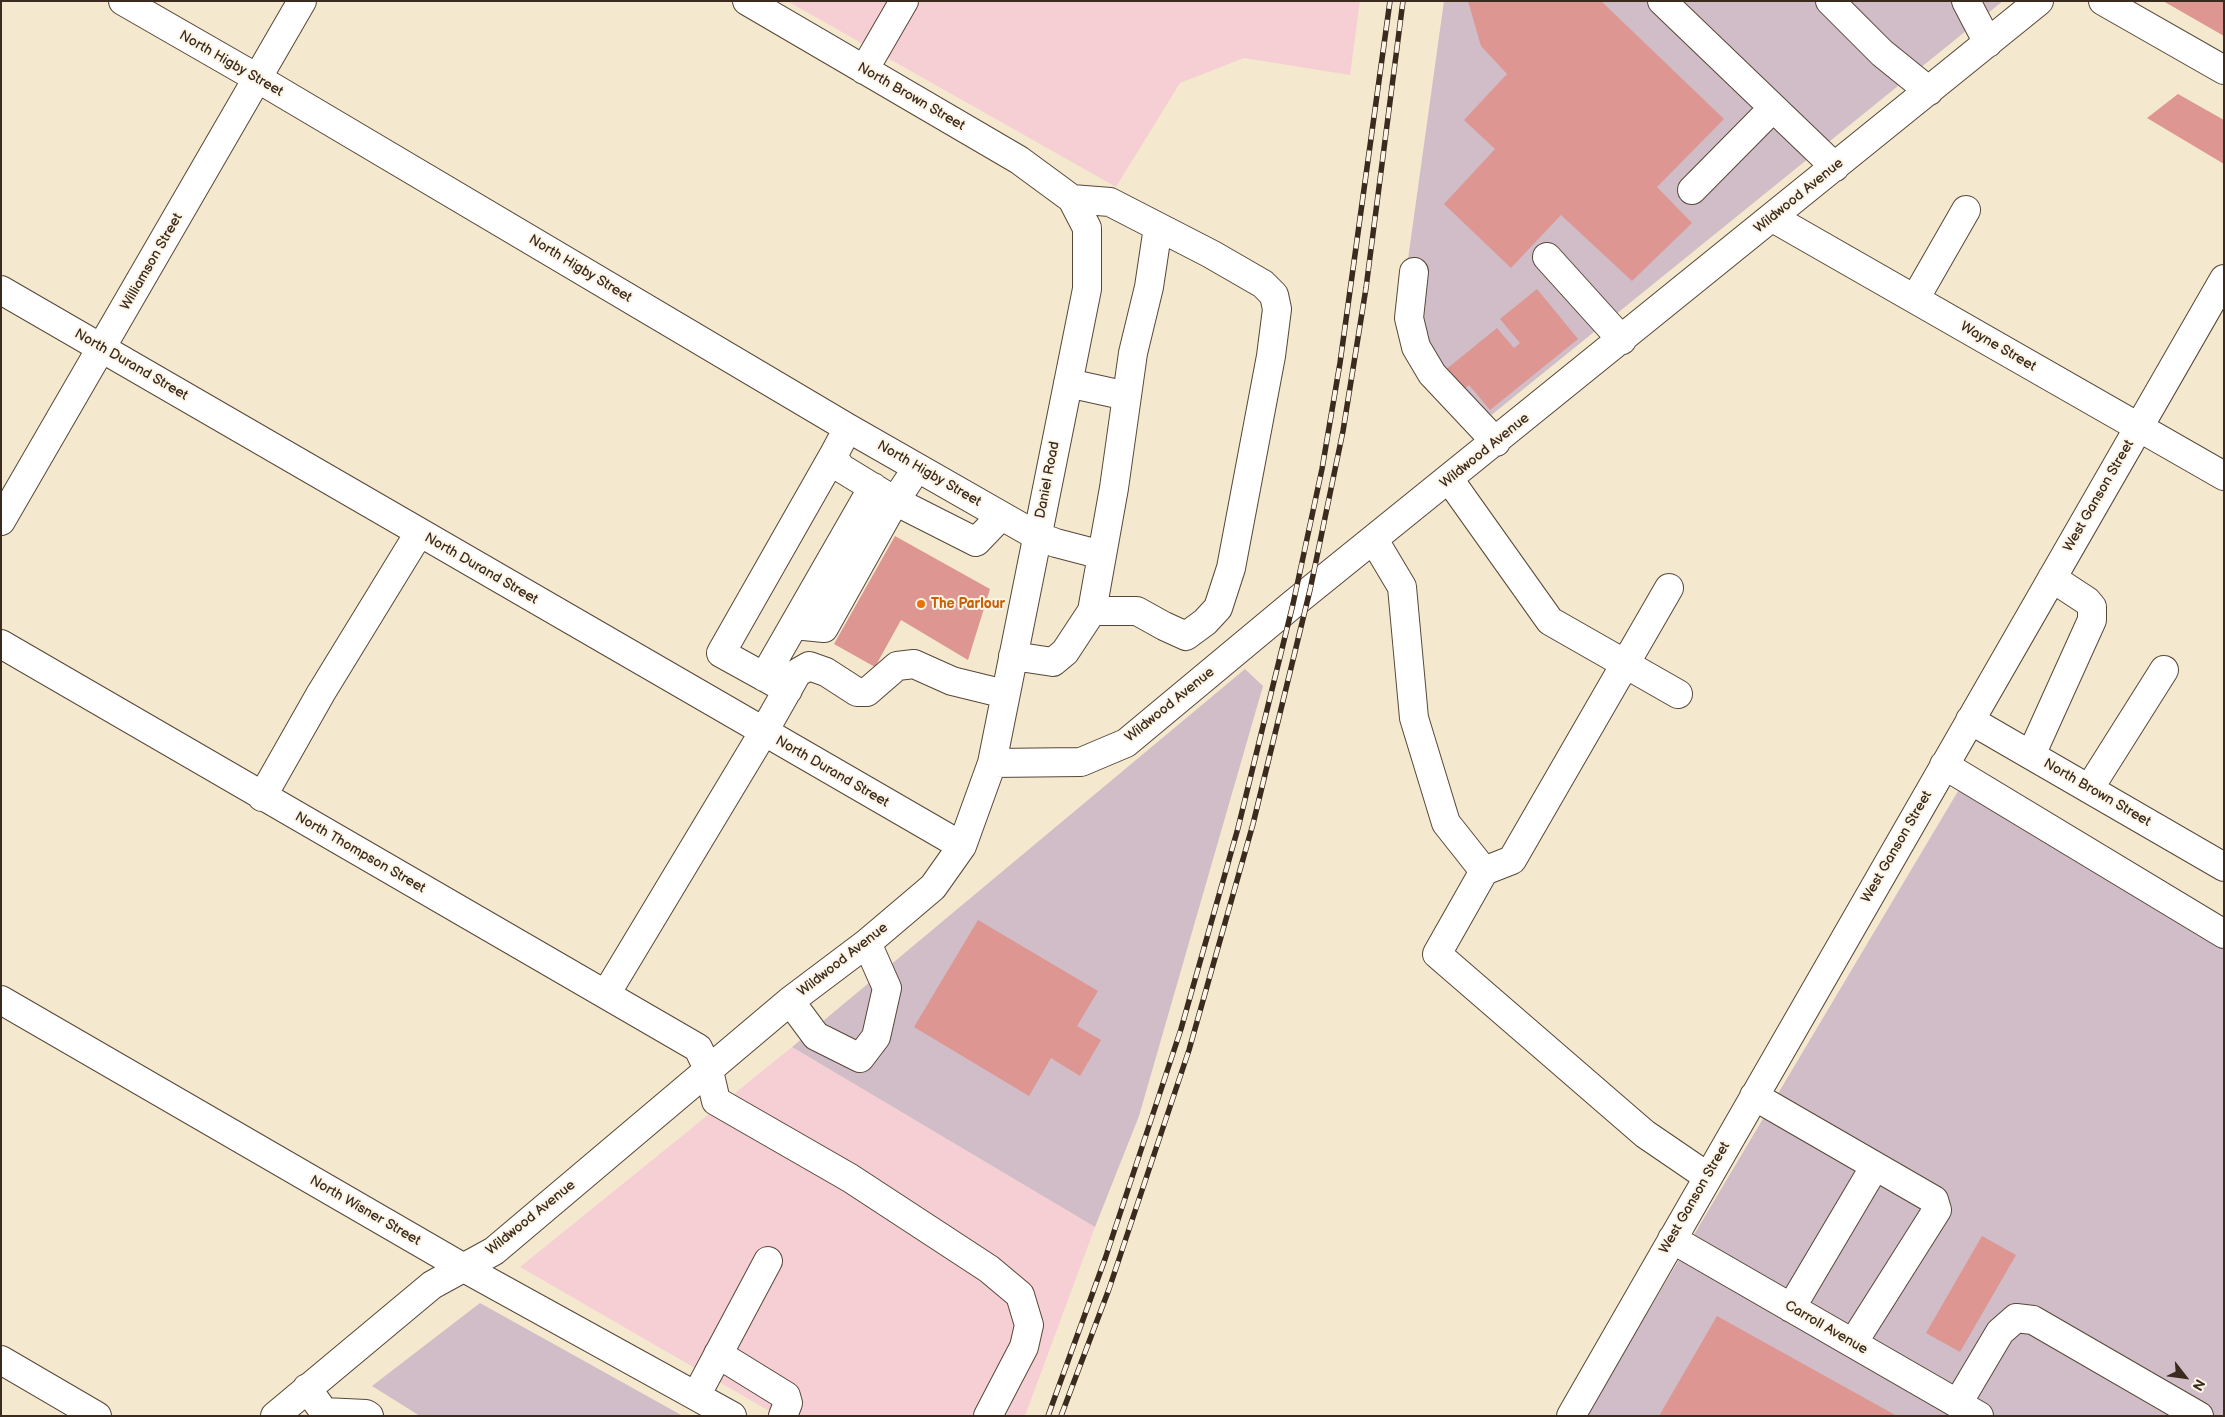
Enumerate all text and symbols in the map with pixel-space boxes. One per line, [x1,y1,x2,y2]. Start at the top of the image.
street label: North Higby Street [176,27,286,101]
street label: North Brown Street [854,59,968,135]
street label: Wildwood Avenue [1751,155,1847,237]
street label: Williamson Street [117,210,187,314]
street label: North Higby Street [525,232,635,306]
street label: Wayne Street [1957,319,2039,375]
street label: North Durand Street [71,326,191,404]
street label: Wildwood Avenue [1437,410,1533,492]
street label: North Higby Street [874,437,984,511]
street label: West Ganson Street [2060,437,2138,555]
street label: Daniel Road [1032,440,1064,520]
street label: North Durand Street [421,530,541,608]
place label: The Parlour [931,596,1005,612]
marker: The Parlour [915,598,927,610]
street label: Wildwood Avenue [1122,664,1218,746]
street label: North Durand Street [772,733,892,811]
street label: North Brown Street [2040,755,2154,831]
street label: West Ganson Street [1858,788,1936,906]
street label: North Thompson Street [292,809,428,897]
street label: Wildwood Avenue [795,920,891,1000]
street label: West Ganson Street [1656,1139,1734,1257]
street label: North Wisner Street [307,1172,423,1250]
street label: Wildwood Avenue [483,1177,579,1259]
street label: Carroll Avenue [1782,1298,1870,1358]
north arrow [2160,1352,2210,1402]
text: N [2188,1376,2208,1394]

